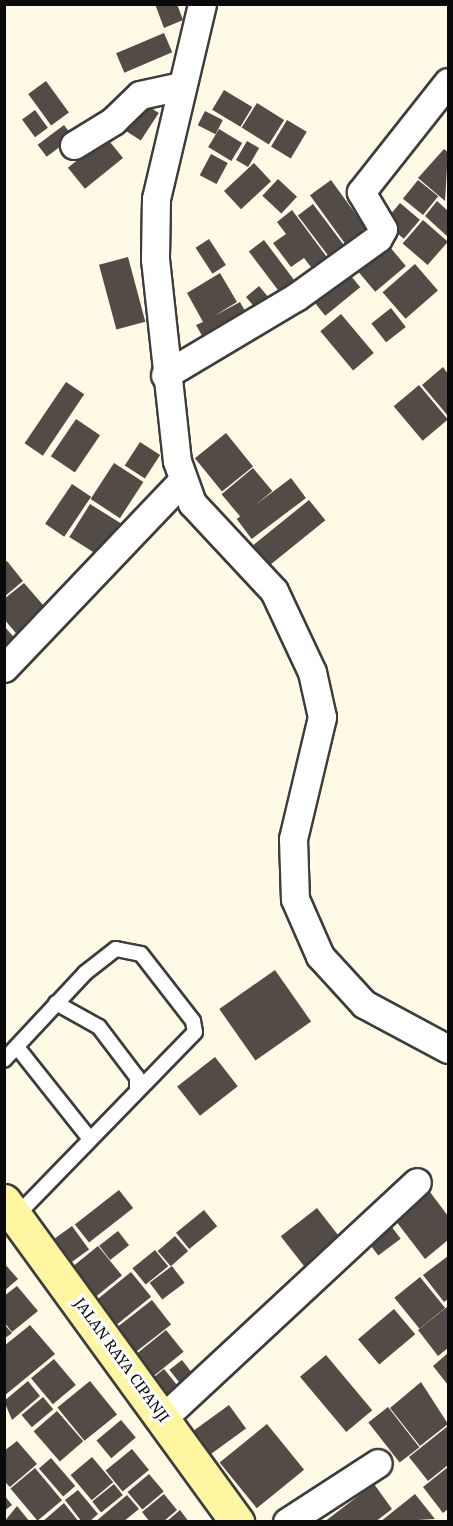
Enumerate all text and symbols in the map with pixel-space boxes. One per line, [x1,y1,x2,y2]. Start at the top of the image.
street label: JALAN RAYA CIPANJI [71,1294,173,1426]

